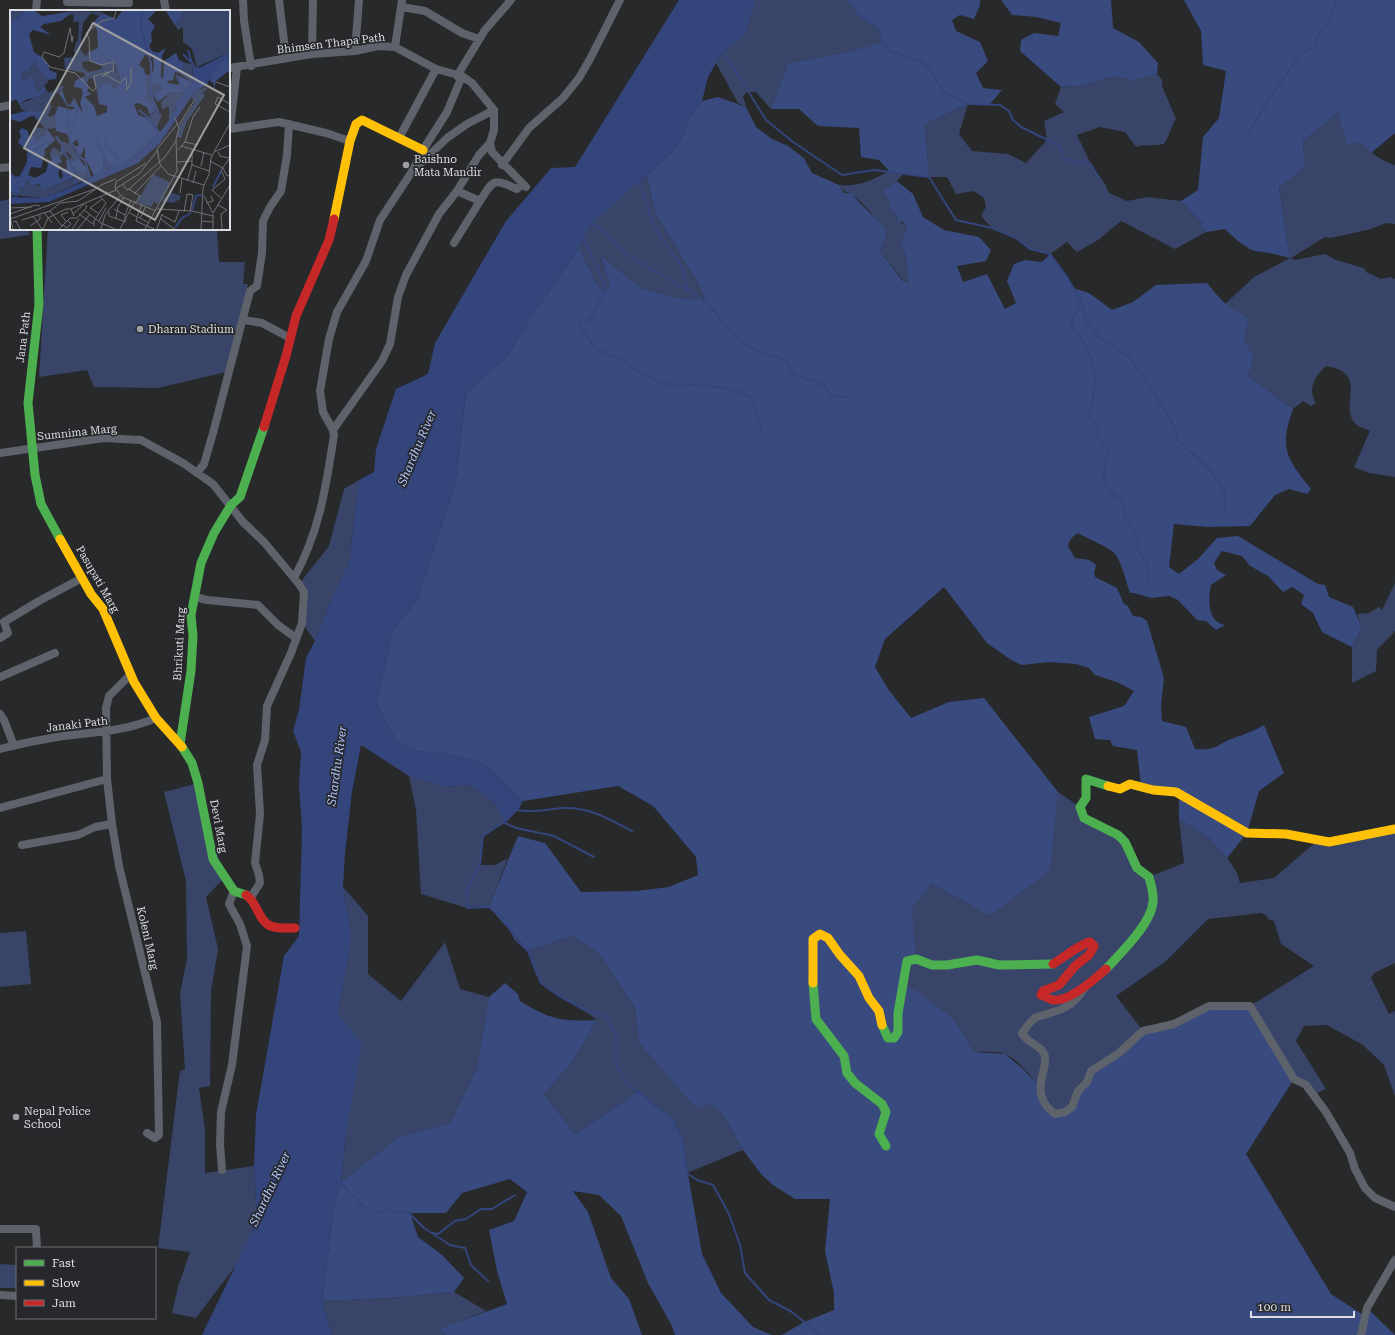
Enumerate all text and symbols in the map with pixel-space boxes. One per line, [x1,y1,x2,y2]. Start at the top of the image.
inset map [10,10,230,230]
street label: Bhimsen Thapa Path [276,30,386,57]
place label: Baishno Mata Mandir [414,153,482,179]
marker: Baishno Mata Mandir [401,160,411,170]
street label: Jana Path [14,311,33,363]
place label: Dharan Stadium [148,323,234,336]
marker: Dharan Stadium [135,324,145,334]
water label: Shardhu River [394,408,439,489]
street label: Sumnima Marg [37,422,118,443]
street label: Pasupati Marg [73,544,122,616]
street label: Bhrikuti Marg [171,606,188,681]
street label: Janaki Path [45,714,109,735]
water label: Shardhu River [324,725,350,808]
street label: Devi Marg [207,798,230,855]
street label: Koleni Marg [134,905,161,972]
place label: Nepal Police School [24,1105,91,1131]
marker: Nepal Police School [11,1112,21,1122]
water label: Shardhu River [246,1149,293,1229]
legend [16,1247,156,1319]
text: Fast [52,1256,76,1270]
text: Slow [52,1276,80,1290]
scale bar [1251,1293,1354,1319]
text: Jam [52,1296,76,1310]
text: 100 m [1257,1300,1291,1314]

